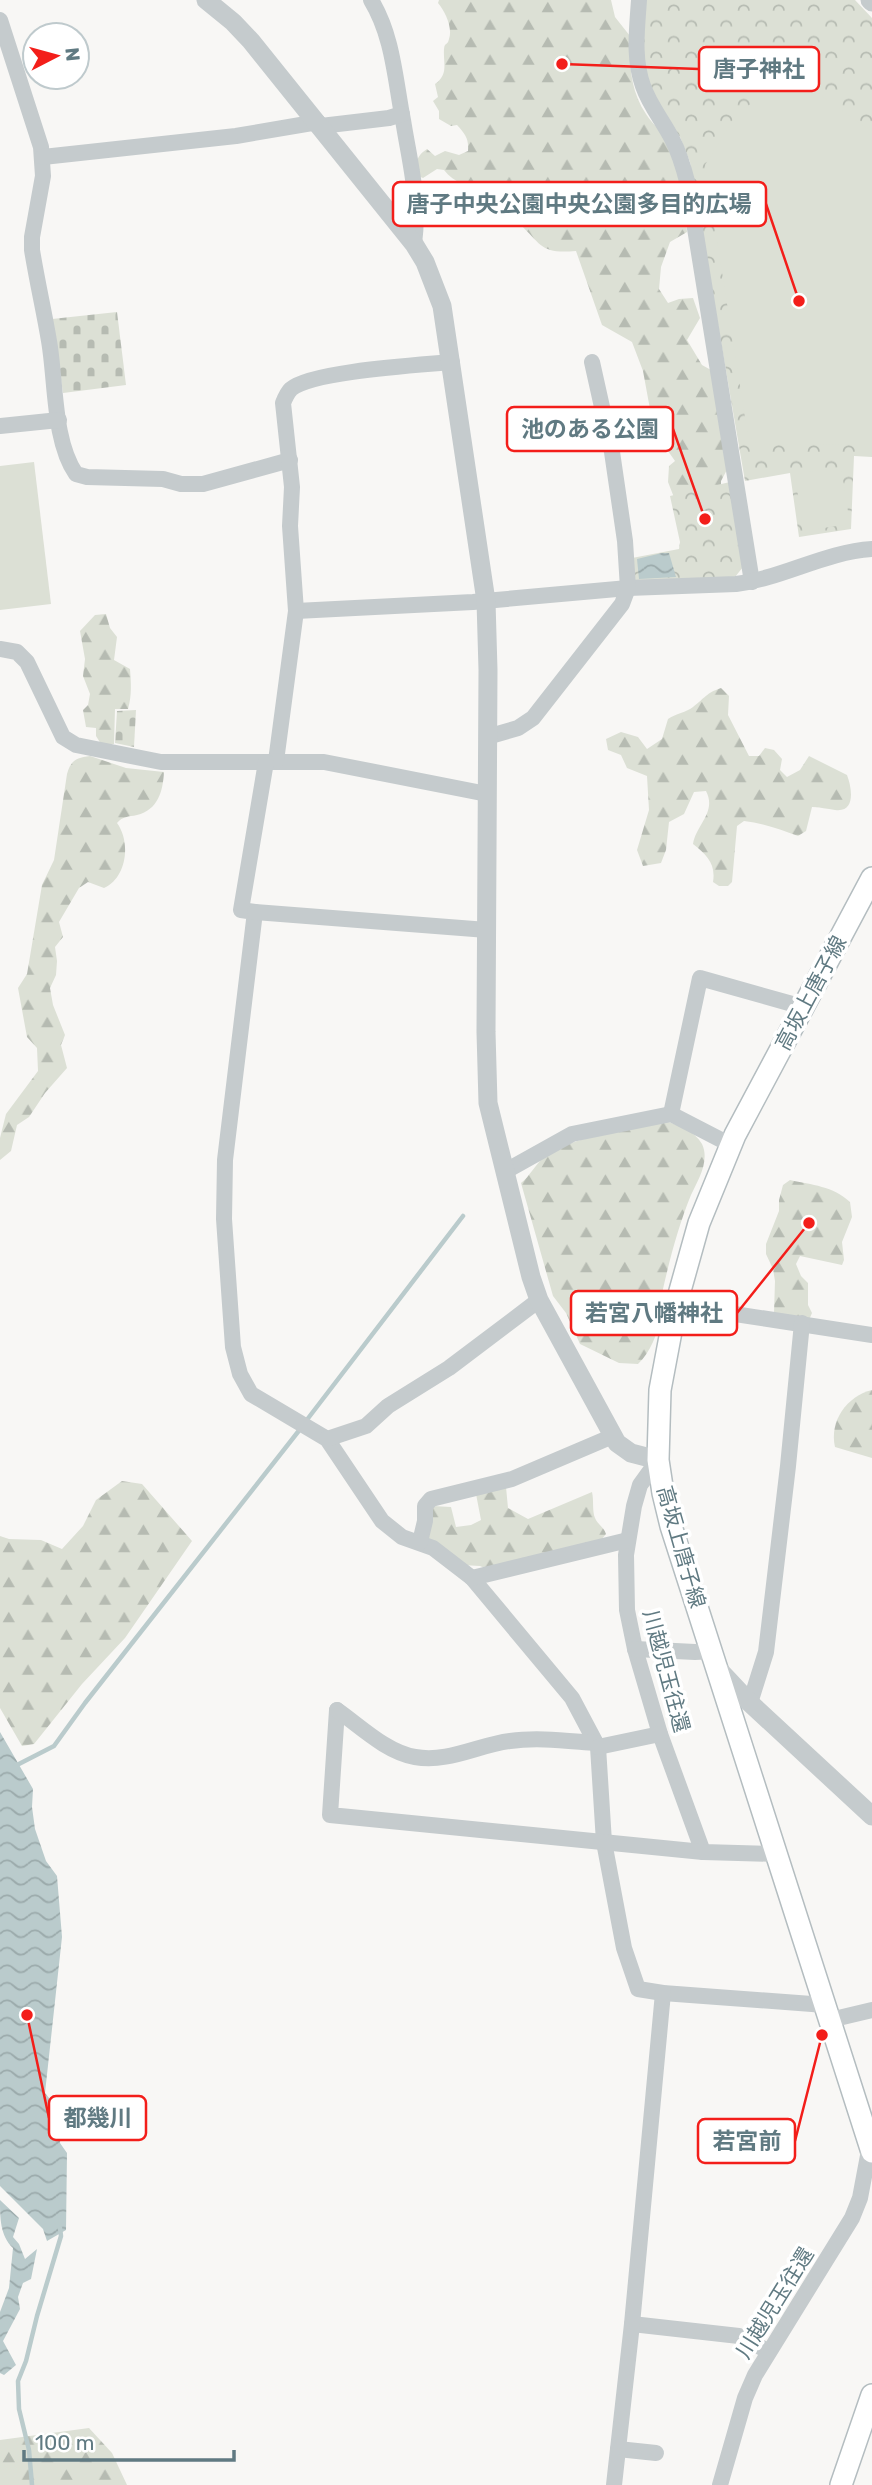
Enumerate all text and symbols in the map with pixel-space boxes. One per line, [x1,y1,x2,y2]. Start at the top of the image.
north arrow [21,21,91,91]
text: N [60,46,85,62]
callout: 唐子神社 [699,47,819,91]
text: 唐子神社 [713,55,805,83]
callout: 唐子中央公園中央公園多目的広場 [393,182,766,226]
text: 唐子中央公園中央公園多目的広場 [407,190,752,218]
callout: 池のある公園 [507,407,673,451]
text: 池のある公園 [521,415,659,443]
street label: 高坂上唐子線 [770,931,851,1054]
callout: 若宮八幡神社 [571,1291,737,1335]
text: 若宮八幡神社 [585,1299,723,1327]
street label: 高坂上唐子線 [652,1483,711,1611]
street label: 川越児玉往還 [638,1607,695,1735]
callout: 都幾川 [49,2096,146,2140]
text: 都幾川 [64,2104,133,2132]
callout: 若宮前 [698,2119,795,2163]
text: 若宮前 [713,2127,782,2155]
street label: 川越児玉往還 [731,2243,819,2363]
scale bar [24,2418,234,2462]
text: 100 m [35,2430,94,2455]

